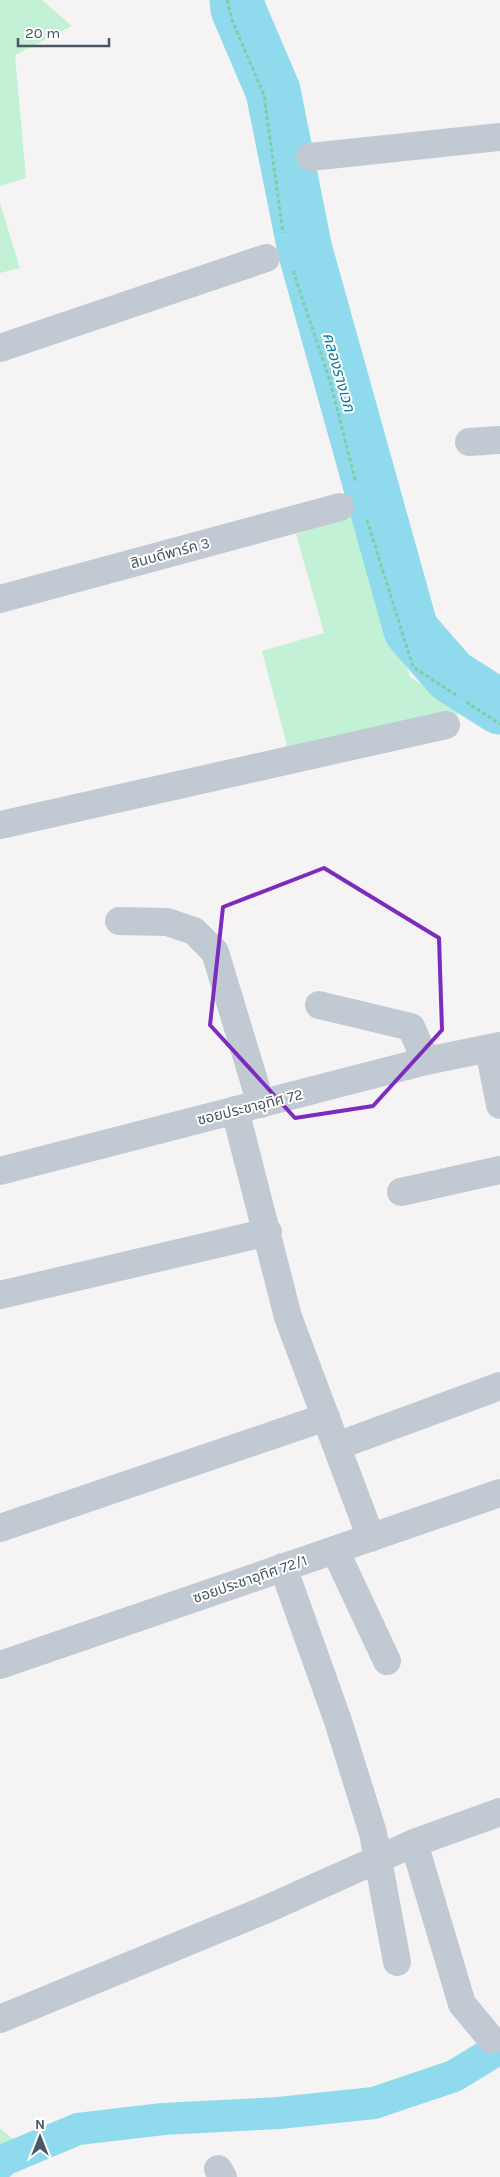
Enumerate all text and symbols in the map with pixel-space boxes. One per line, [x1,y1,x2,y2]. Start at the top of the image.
scale bar [18,15,109,47]
text: 20 m [25,24,60,42]
water label: คลองรางเวก [319,330,360,415]
street label: สินบดีพาร์ค 3 [128,534,212,572]
street label: ซอยประชาอุทิศ 72 [195,1085,305,1129]
street label: ซอยประชาอุทิศ 72/1 [191,1551,309,1607]
north arrow [15,2112,65,2162]
text: N [35,2116,45,2133]

